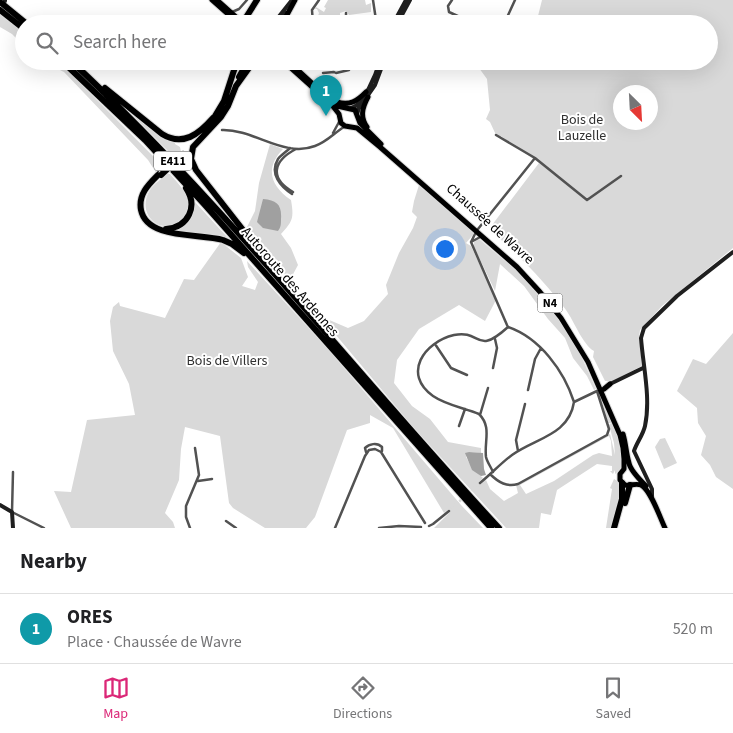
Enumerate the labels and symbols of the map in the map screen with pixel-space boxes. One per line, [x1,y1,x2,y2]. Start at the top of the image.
pin: 1 [310,75,342,116]
north arrow [613,85,658,130]
park label: Bois de Lauzelle [558,110,606,146]
road number: E411 [154,152,192,170]
street label: Chaussée de Wavre [442,179,538,269]
street label: Autoroute des Ardennes [237,223,344,341]
your location [432,236,458,262]
road number: N4 [538,294,562,312]
park label: Bois de Villers [187,351,268,371]

